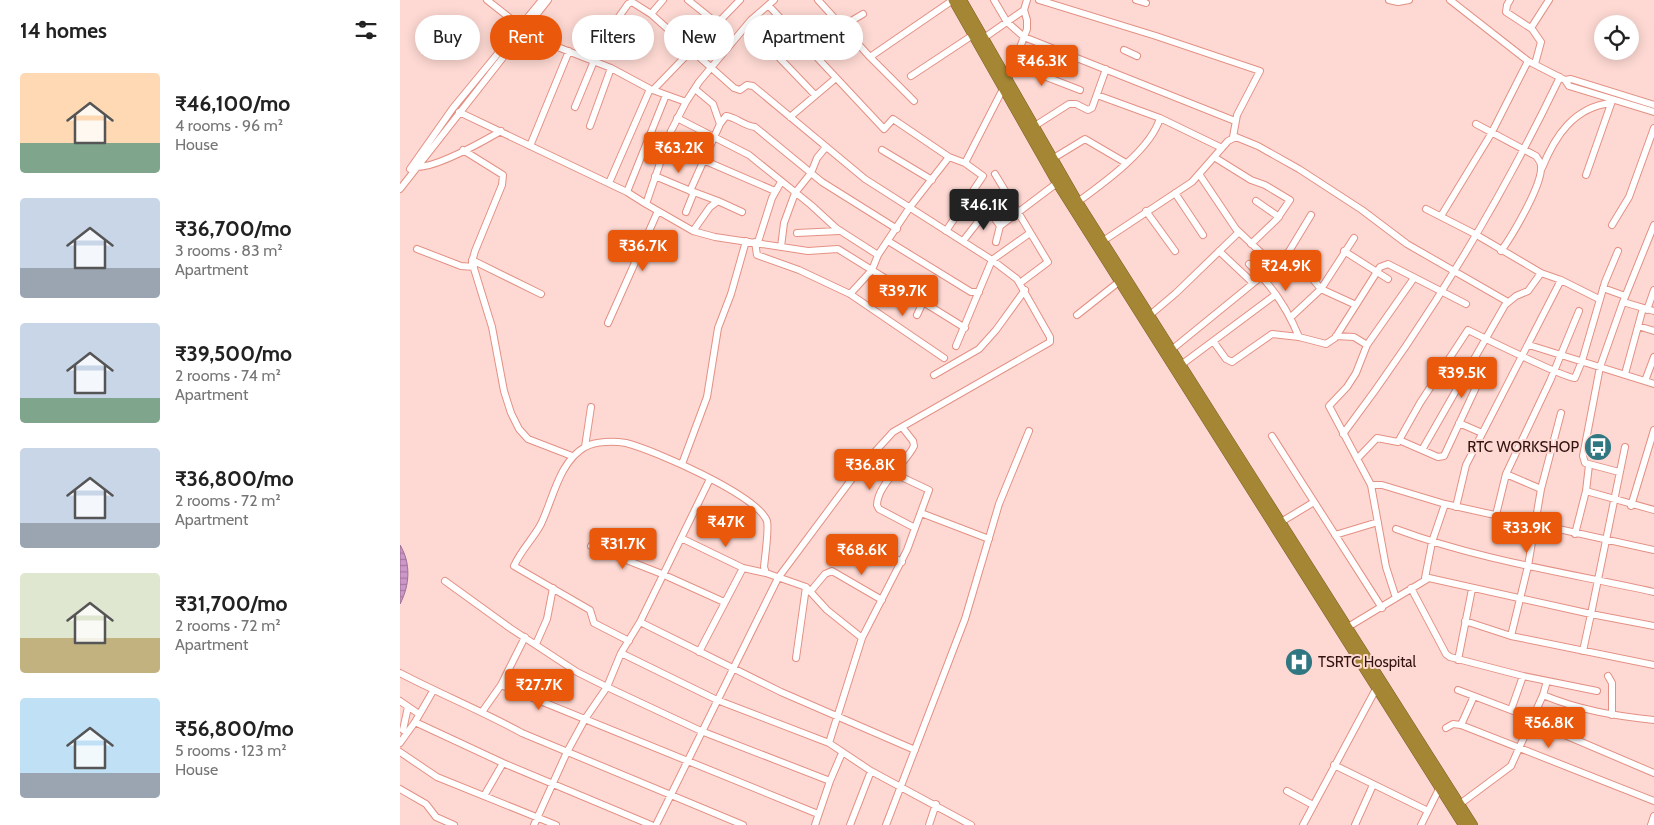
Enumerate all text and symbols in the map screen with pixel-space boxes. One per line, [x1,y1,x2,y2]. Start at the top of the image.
chip: Buy [415,15,480,60]
chip: Rent [490,15,562,60]
chip: Filters [572,15,654,60]
chip: New [664,15,734,60]
chip: Apartment [744,15,863,60]
map controls [1594,15,1639,60]
button: locate [1594,15,1639,60]
icon: filters [352,16,380,44]
text: 14 homes [20,18,107,43]
pin: ₹46.3K [1001,44,1083,87]
text: ₹46.3K [1017,51,1067,70]
text: ₹46,100/mo [175,91,290,116]
icon: home [60,93,120,153]
text: 4 rooms · 96 m² [175,116,283,135]
pin: ₹63.2K [638,132,720,174]
text: House [175,135,218,154]
text: ₹63.2K [655,138,703,157]
pin: ₹46.1K [943,188,1025,231]
text: ₹46.1K [961,195,1007,214]
text: ₹36,700/mo [175,216,292,241]
icon: home [60,218,120,278]
pin: ₹36.7K [602,230,684,272]
text: ₹36.7K [619,236,667,255]
text: 3 rooms · 83 m² [175,241,283,260]
pin: ₹24.9K [1245,250,1327,292]
text: ₹24.9K [1261,256,1311,275]
text: Apartment [175,260,248,279]
pin: ₹39.7K [862,274,944,317]
text: ₹39.7K [879,281,927,300]
text: ₹39,500/mo [175,341,292,366]
icon: home [60,343,120,403]
pin: ₹39.5K [1421,356,1503,399]
text: ₹39.5K [1438,363,1486,382]
text: 2 rooms · 74 m² [175,366,281,385]
text: Apartment [175,385,248,404]
bus stop icon: RTC WORKSHOP [1583,432,1613,462]
place label: RTC WORKSHOP [1467,438,1579,456]
pin: ₹36.8K [829,448,911,491]
text: ₹36.8K [845,455,895,474]
text: ₹36,800/mo [175,466,294,491]
icon: home [60,468,120,528]
text: 2 rooms · 72 m² [175,491,280,510]
pin: ₹47K [696,506,756,548]
text: Apartment [175,510,248,529]
text: ₹47K [708,512,744,531]
pin: ₹33.9K [1486,512,1568,554]
text: ₹33.9K [1503,518,1551,537]
pin: ₹31.7K [582,528,664,570]
text: ₹31.7K [601,534,646,553]
pin: ₹68.6K [821,534,903,576]
text: ₹68.6K [837,540,887,559]
text: ₹31,700/mo [175,591,288,616]
icon: home [60,593,120,653]
text: 2 rooms · 72 m² [175,616,280,635]
text: Apartment [175,635,248,654]
hospital icon: TSRTC Hospital [1284,647,1314,677]
place label: TSRTC Hospital [1318,653,1416,671]
pin: ₹27.7K [498,668,580,711]
text: ₹27.7K [516,675,562,694]
pin: ₹56.8K [1508,706,1590,749]
text: ₹56.8K [1524,713,1574,732]
text: ₹56,800/mo [175,716,294,741]
icon: home [60,718,120,778]
text: 5 rooms · 123 m² [175,741,287,760]
text: House [175,760,218,779]

